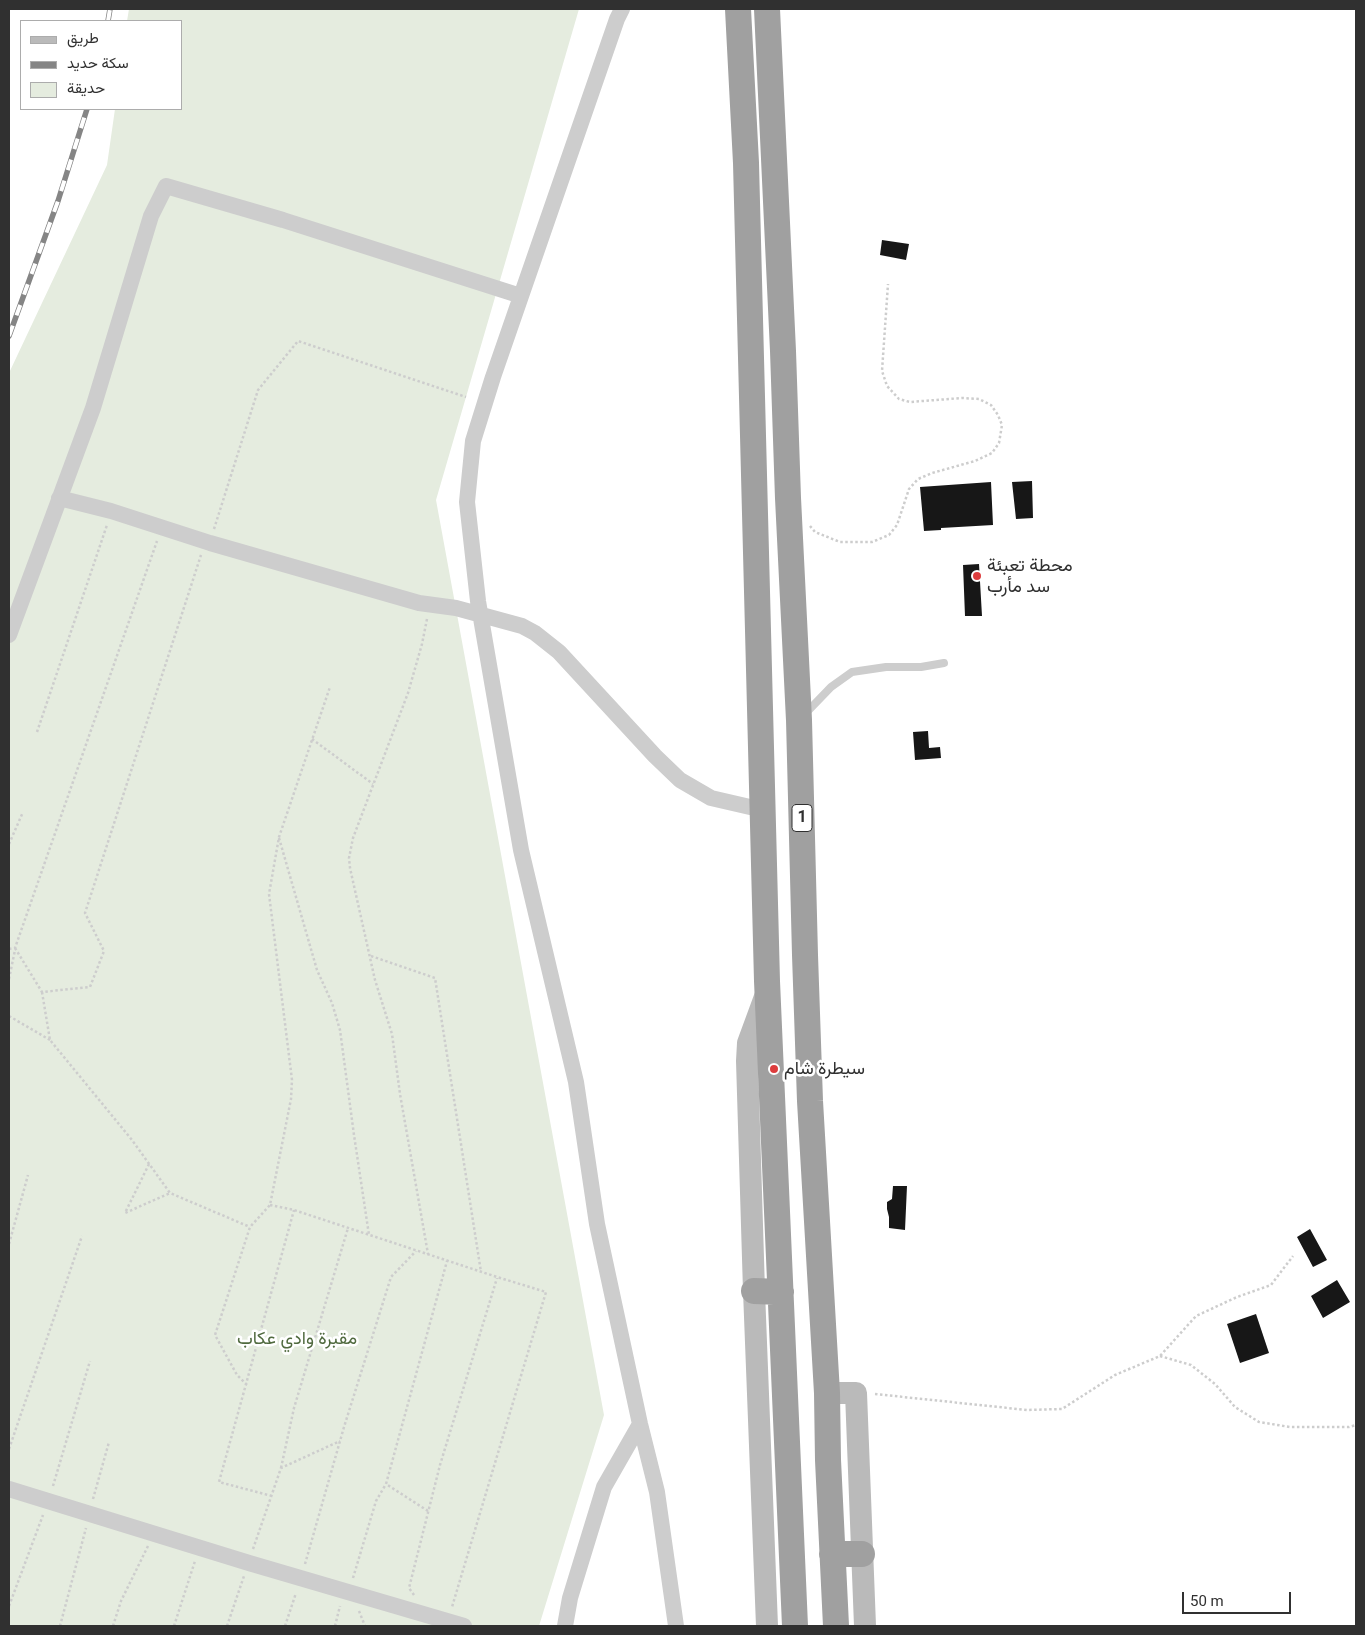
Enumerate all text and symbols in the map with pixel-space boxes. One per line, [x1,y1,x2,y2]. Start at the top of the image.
legend [20,20,182,110]
text: طريق [67,29,99,47]
text: سكة حديد [67,54,129,72]
text: حديقة [67,79,105,97]
place label: محطة تعبئة سد مأرب [987,555,1073,598]
marker: محطة تعبئة سد مأرب [971,570,983,582]
road number: 1 [792,804,812,831]
place label: سيطرة شام [784,1058,865,1080]
marker: سيطرة شام [768,1063,780,1075]
park label: مقبرة وادي عكاب [237,1328,357,1350]
scale bar [1185,1582,1294,1614]
text: 50 m [1190,1592,1224,1610]

